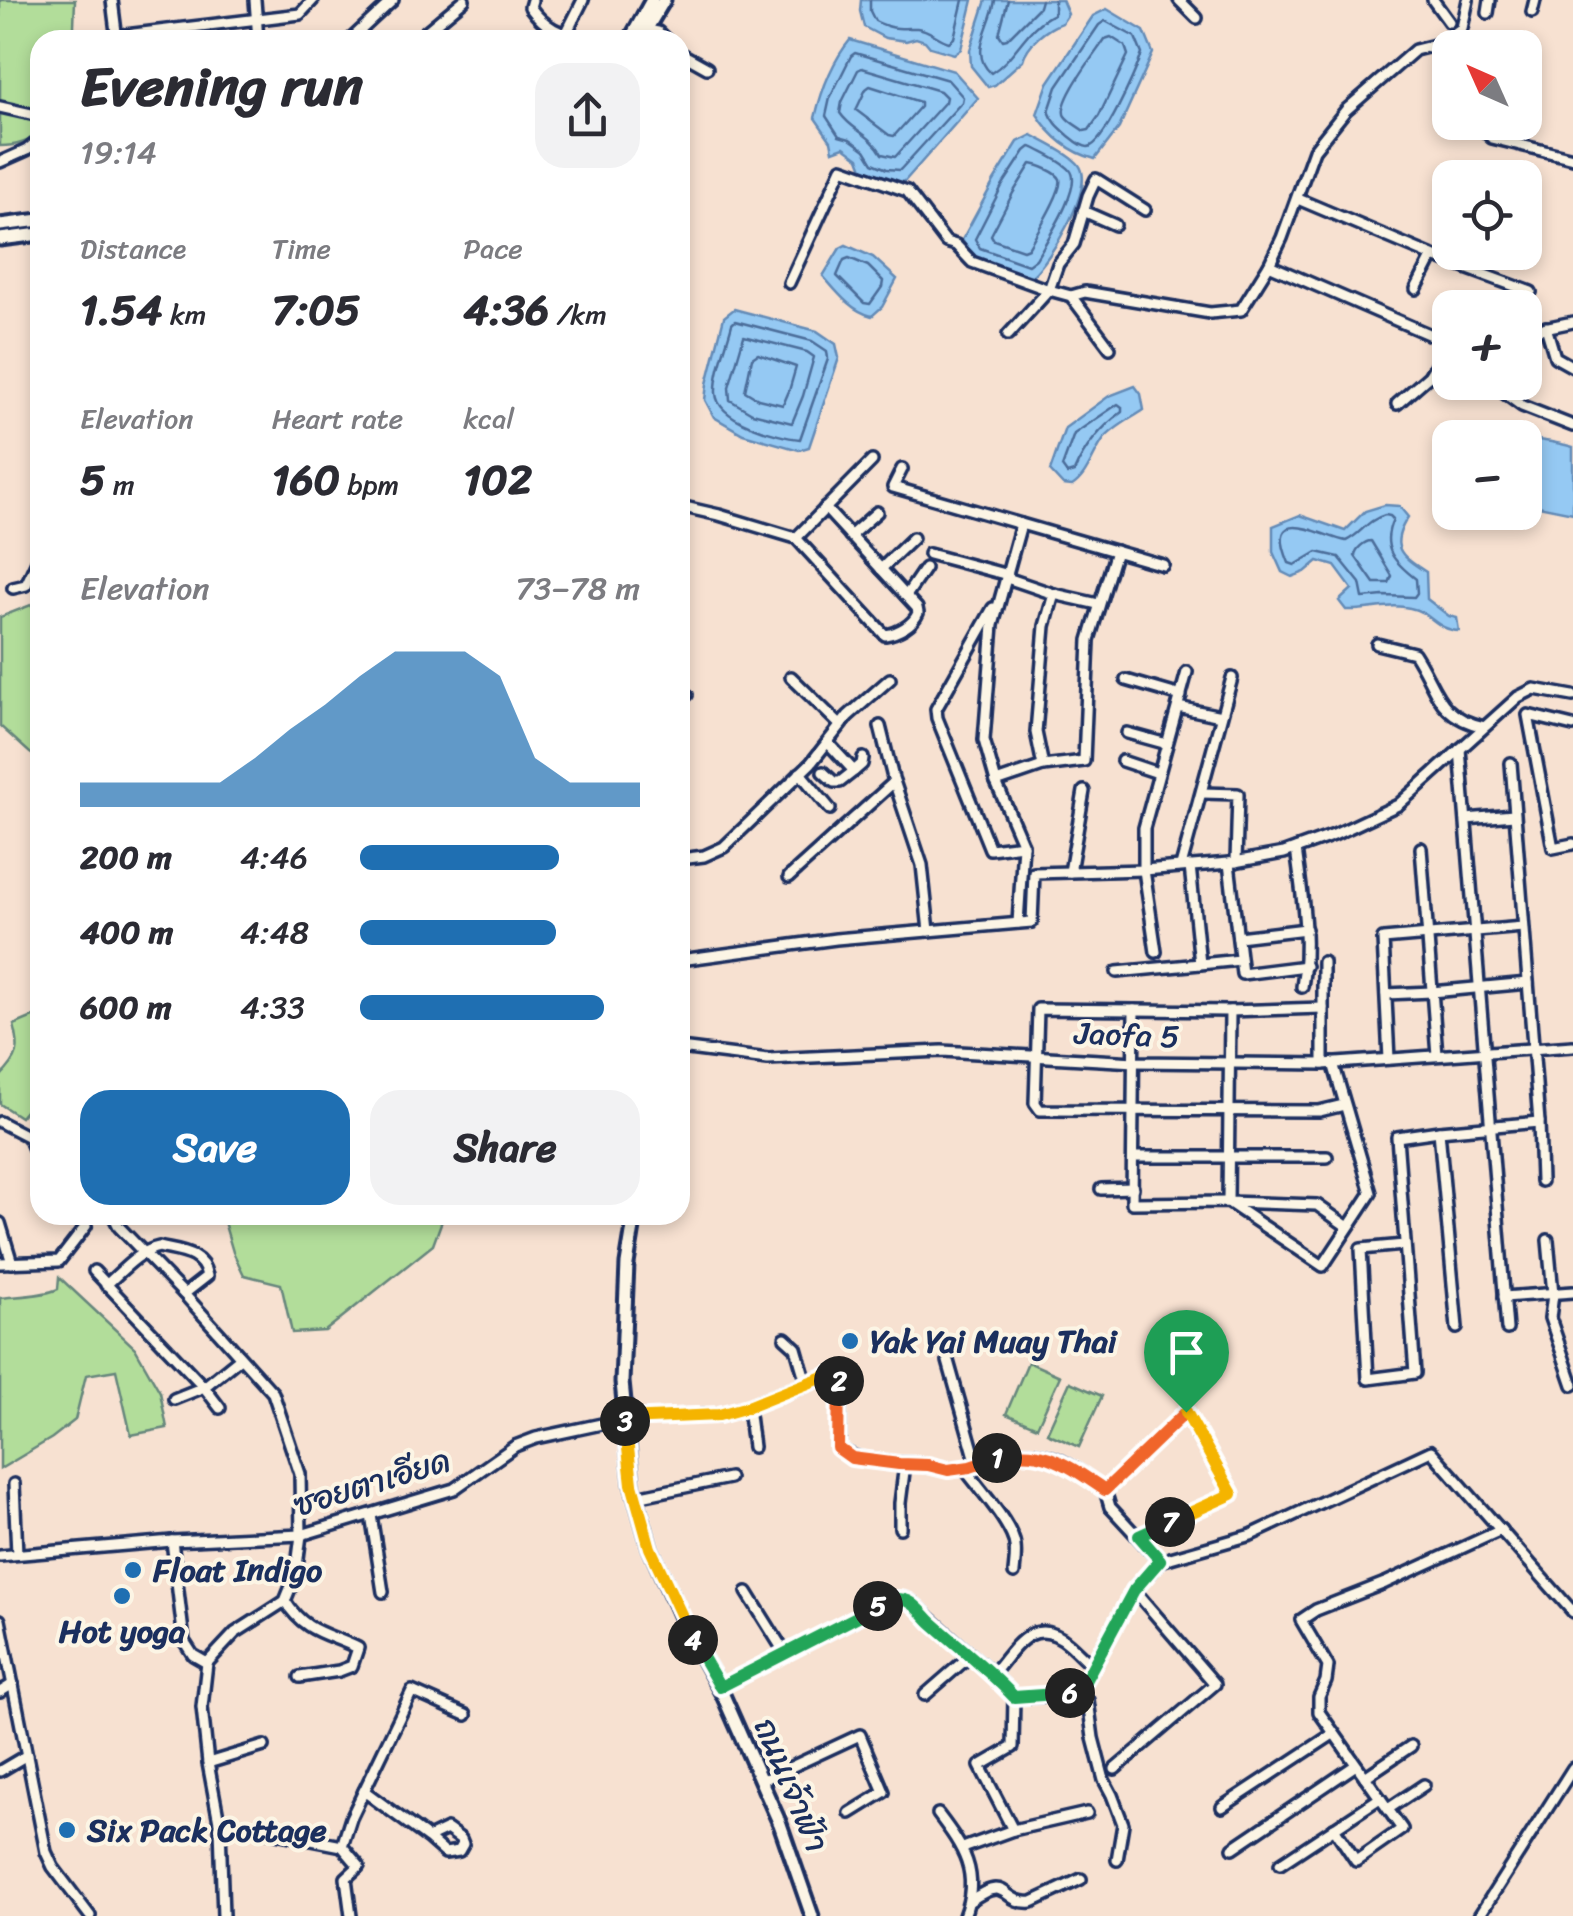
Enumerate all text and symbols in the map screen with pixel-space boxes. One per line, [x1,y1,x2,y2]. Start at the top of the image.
north arrow [1432,30,1542,140]
map controls [1432,30,1542,530]
text: Evening run [80,38,363,135]
button: share [535,63,640,168]
text: 19:14 [80,124,157,181]
button: locate [1432,160,1542,270]
text: Distance [80,224,186,273]
text: Time [272,224,331,273]
text: Pace [463,224,523,273]
text: 1.54 [80,273,163,347]
text: 7:05 [272,273,361,347]
text: 4:36 [463,273,549,347]
text: km [163,290,206,339]
text: /km [549,290,607,339]
button: + [1432,290,1542,400]
text: Elevation [80,394,193,443]
text: Heart rate [272,394,403,443]
text: kcal [463,394,514,443]
button: − [1432,420,1542,530]
text: 5 [80,443,106,517]
text: 160 [272,443,340,517]
text: 102 [463,443,532,517]
text: m [106,460,134,509]
text: bpm [340,460,399,509]
text: Elevation [80,560,210,617]
text: 73–78 m [516,560,640,617]
text: 200 m [80,829,172,886]
text: 4:46 [240,829,308,886]
text: 400 m [80,904,173,961]
text: 4:48 [240,904,309,961]
text: 600 m [80,979,172,1036]
text: 4:33 [240,979,305,1036]
street label: Jaofa 5 [1072,1005,1181,1065]
button: Save [80,1090,350,1205]
button: Share [370,1090,640,1205]
pin [1144,1310,1229,1413]
place label: Yak Yai Muay Thai [870,1313,1119,1370]
icon: arrive [1159,1325,1214,1380]
marker: Yak Yai Muay Thai [839,1330,861,1352]
pin: 2 [814,1356,864,1406]
text: 2 [831,1356,847,1405]
pin: 3 [600,1396,650,1446]
text: 3 [617,1396,633,1445]
street label: ซอยตาเอียด [287,1432,457,1534]
pin: 1 [972,1433,1022,1483]
text: 1 [991,1433,1003,1482]
pin: 7 [1145,1497,1195,1547]
text: 7 [1162,1497,1178,1546]
place label: Float Indigo [152,1542,323,1599]
marker: Float Indigo [122,1559,144,1581]
pin: 5 [853,1581,903,1631]
text: 5 [869,1581,887,1630]
marker: Hot yoga [111,1585,133,1607]
place label: Hot yoga [59,1603,186,1660]
pin: 4 [668,1615,718,1665]
text: 4 [684,1615,702,1664]
pin: 6 [1045,1668,1095,1718]
text: 6 [1062,1668,1078,1717]
street label: ถนนเจ้าฟ้า [737,1709,845,1861]
place label: Six Pack Cottage [86,1802,327,1859]
marker: Six Pack Cottage [56,1819,78,1841]

